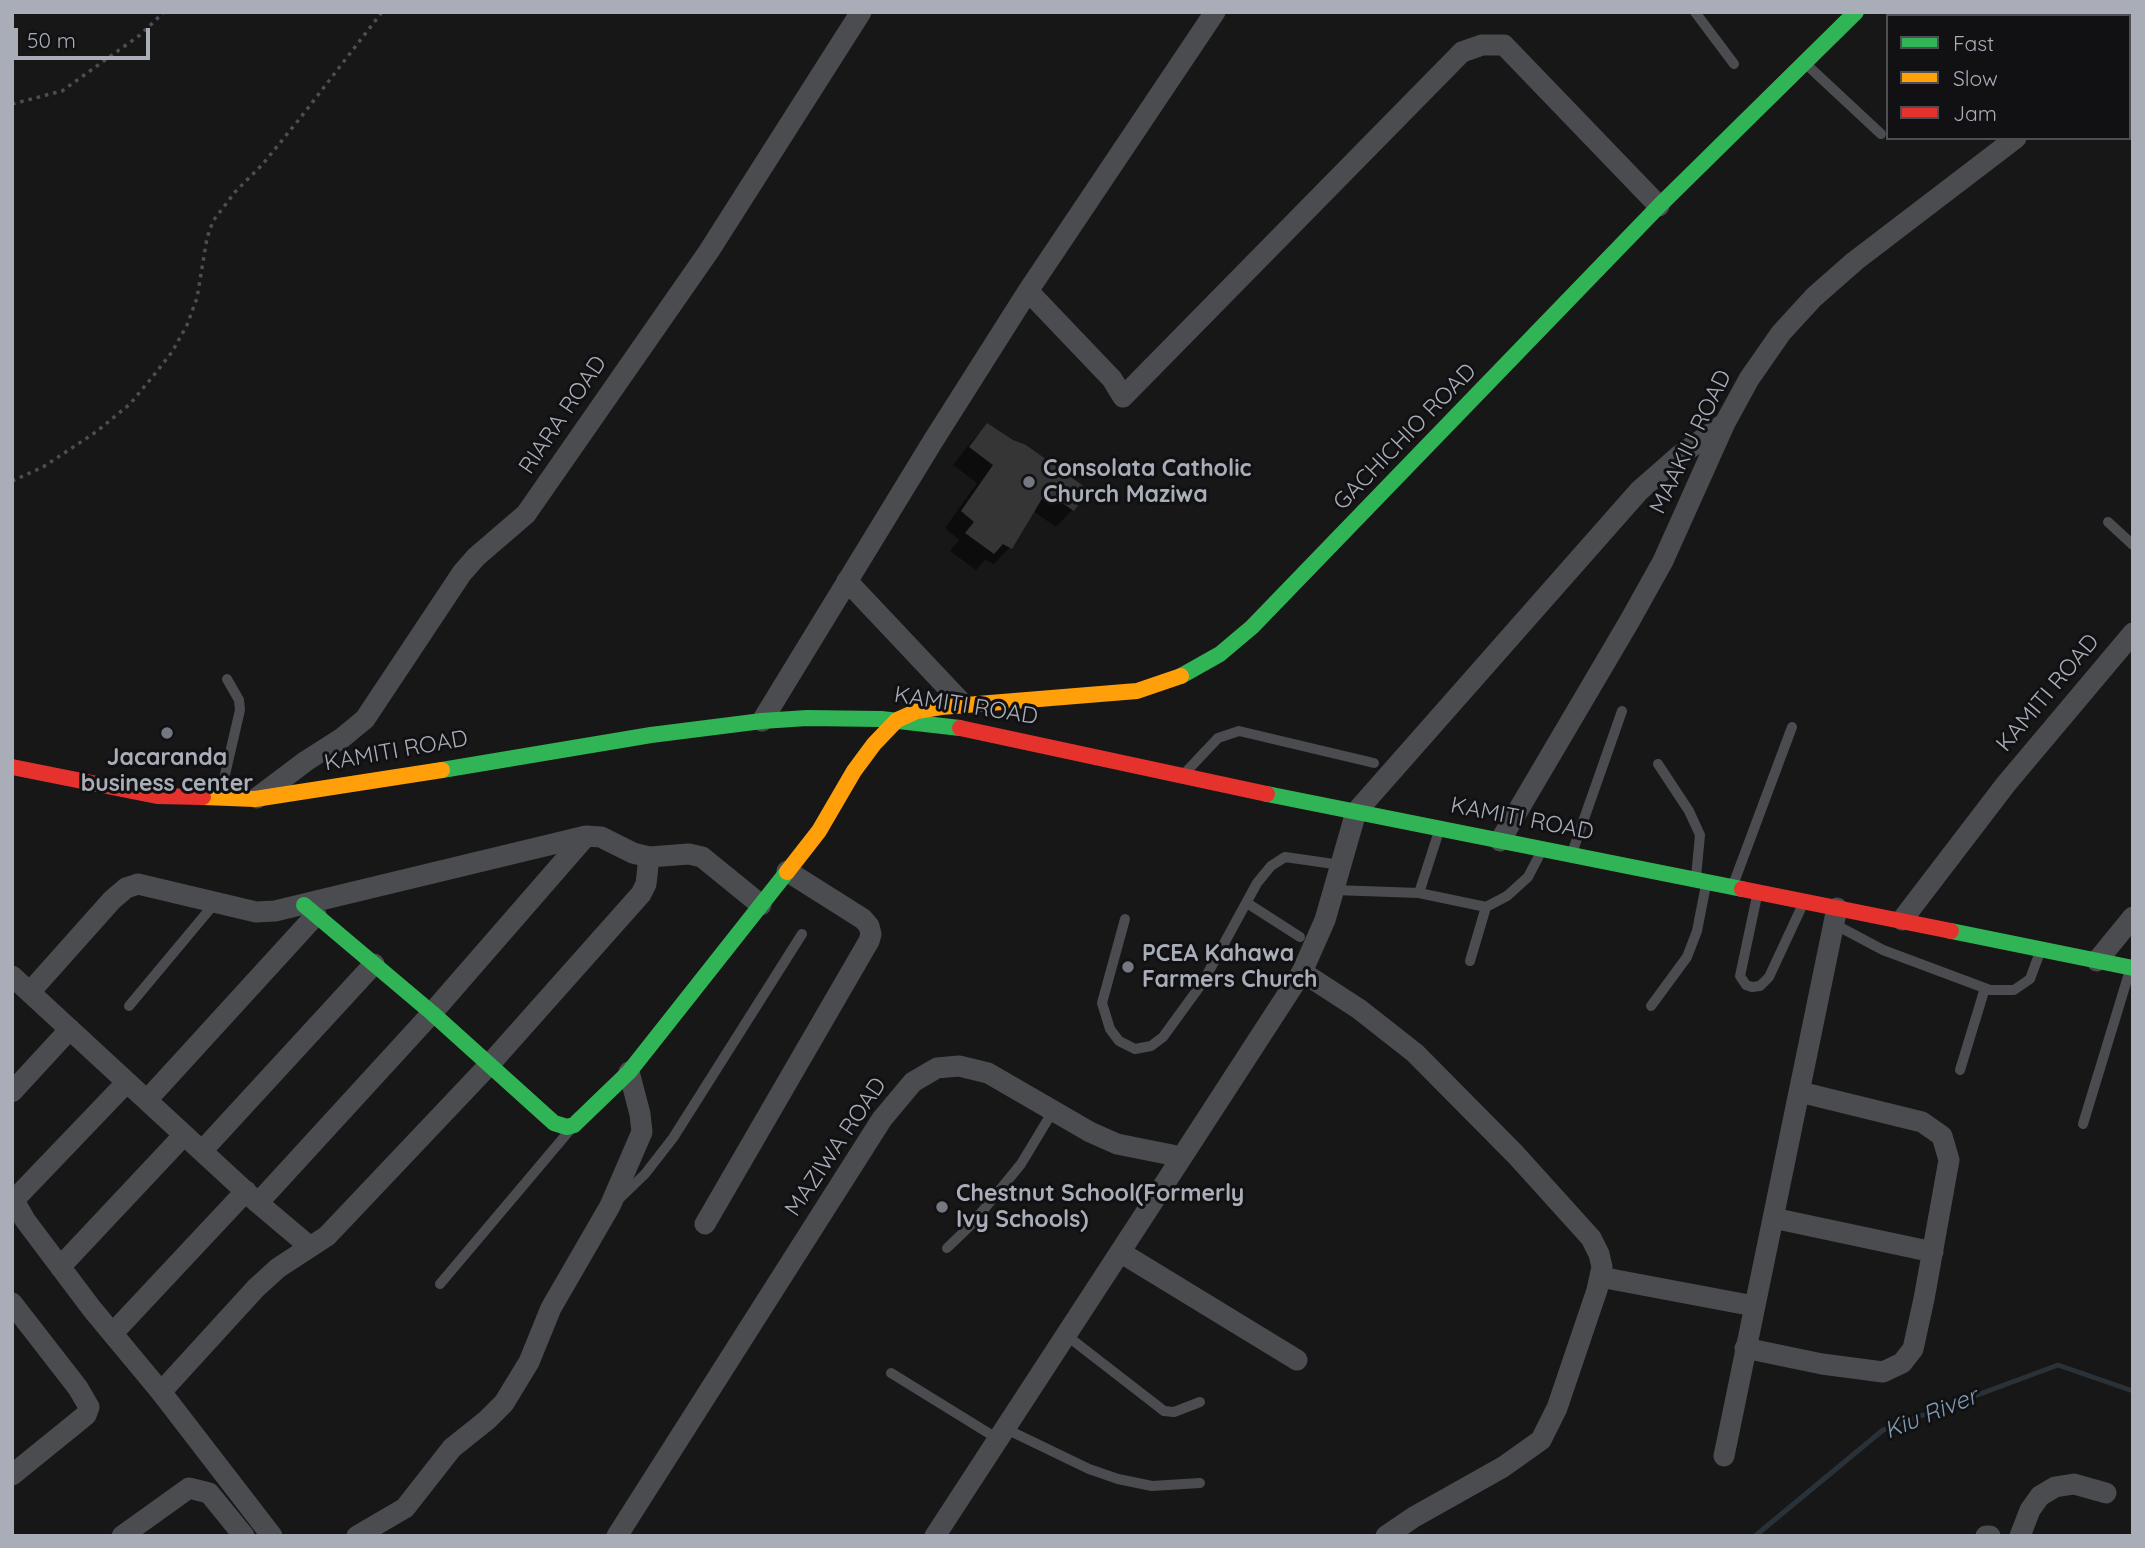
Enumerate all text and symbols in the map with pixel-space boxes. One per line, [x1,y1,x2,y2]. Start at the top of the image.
scale bar [18,14,154,58]
legend [1886,14,2131,140]
text: 50 m [27,27,76,53]
text: Fast [1953,30,1994,56]
text: Slow [1953,65,1998,91]
text: Jam [1953,100,1997,126]
street label: RIARA ROAD [513,351,613,479]
street label: GACHICHIO ROAD [1328,358,1482,516]
street label: MAAKIU ROAD [1644,365,1738,519]
place label: Consolata Catholic Church Maziwa [1043,455,1252,509]
marker: Consolata Catholic Church Maziwa [1021,474,1037,490]
street label: KAMITI ROAD [1991,629,2105,757]
street label: KAMITI ROAD [892,681,1040,731]
marker: Jacaranda business center [159,725,175,741]
street label: KAMITI ROAD [322,725,470,777]
place label: Jacaranda business center [81,744,253,798]
street label: KAMITI ROAD [1448,792,1596,846]
place label: PCEA Kahawa Farmers Church [1142,940,1317,994]
marker: PCEA Kahawa Farmers Church [1120,959,1136,975]
street label: MAZIWA ROAD [779,1072,893,1222]
place label: Chestnut School(Formerly Ivy Schools) [956,1180,1244,1234]
marker: Chestnut School(Formerly Ivy Schools) [934,1199,950,1215]
water label: Kiu River [1880,1382,1982,1446]

